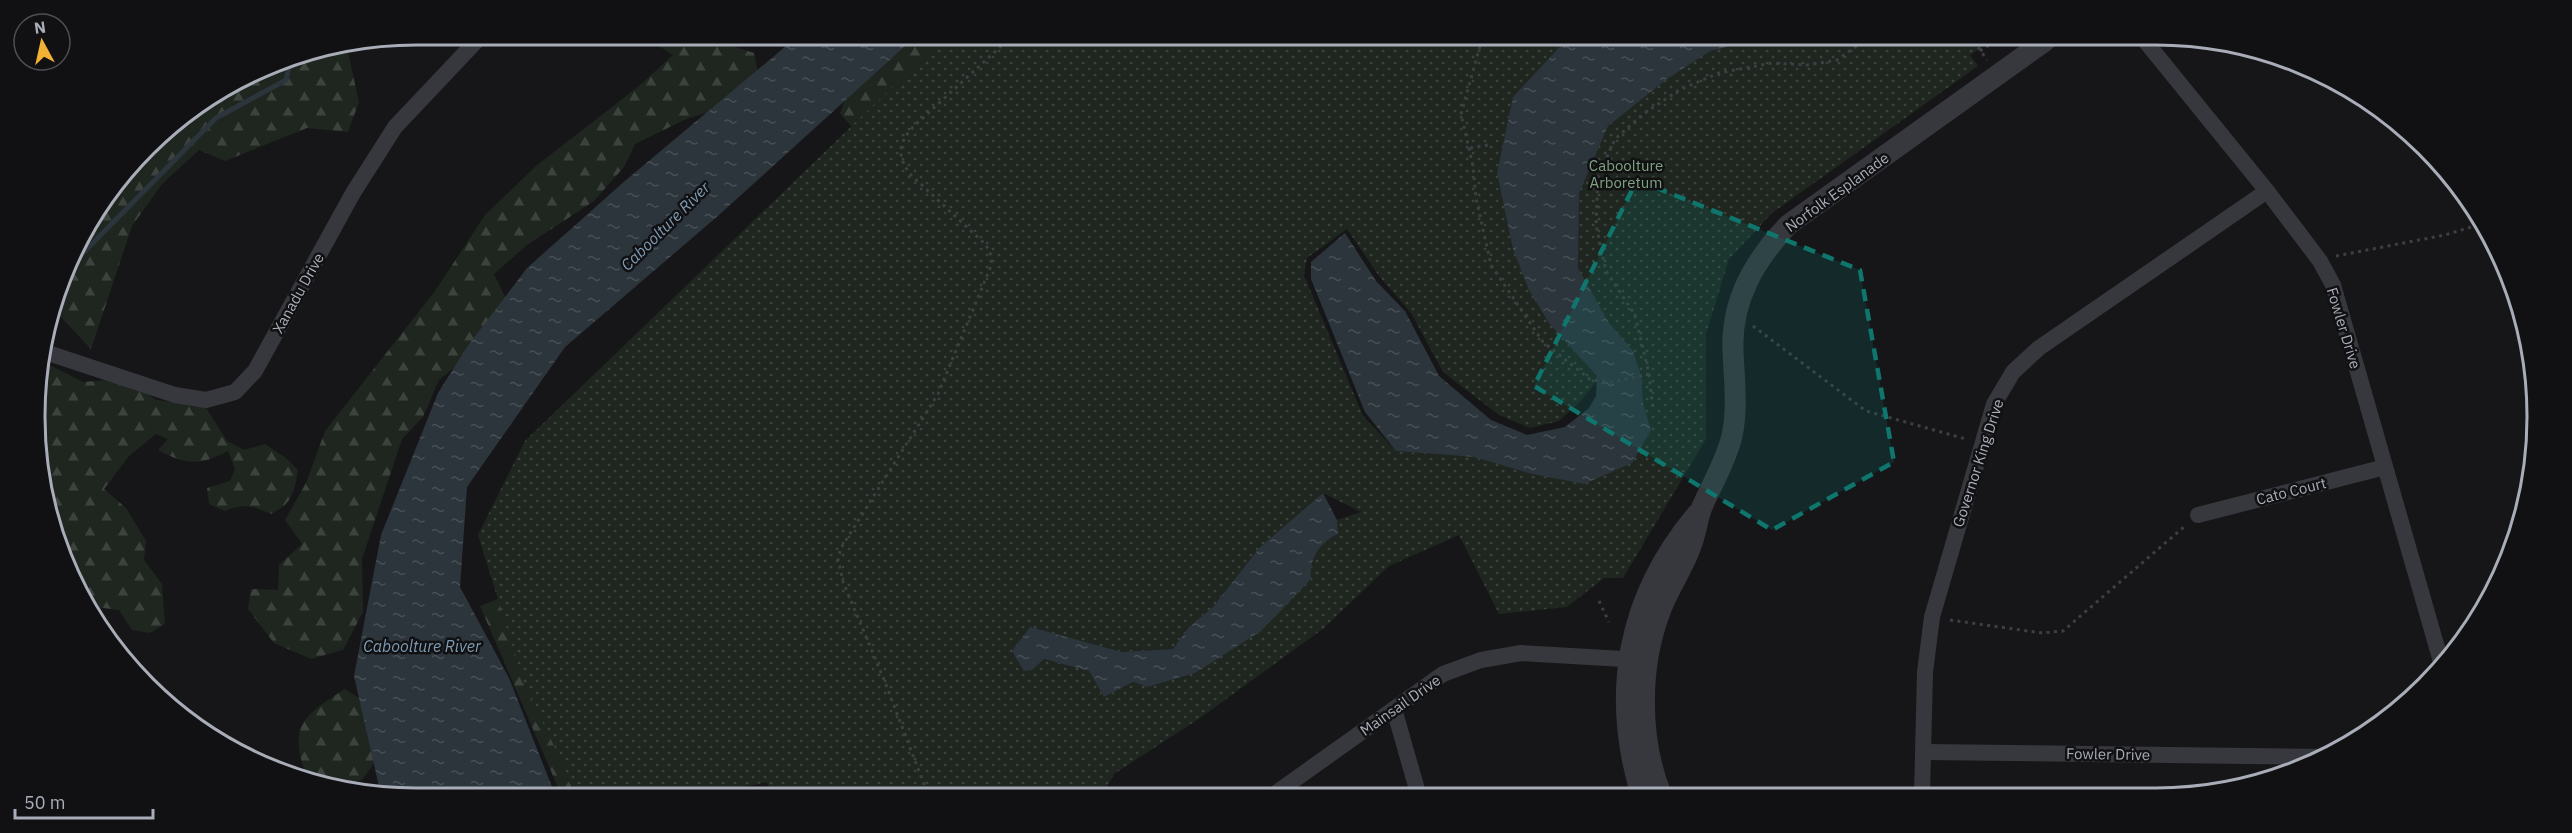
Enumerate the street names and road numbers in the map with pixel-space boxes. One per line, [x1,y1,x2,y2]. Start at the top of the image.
street label: Norfolk Esplanade [1781,148,1893,236]
street label: Xanadu Drive [268,249,328,337]
street label: Fowler Drive [2323,285,2365,371]
street label: Governor King Drive [1948,396,2008,530]
street label: Cato Court [2254,473,2328,509]
street label: Mainsail Drive [1356,670,1444,740]
street label: Fowler Drive [2066,744,2150,764]

